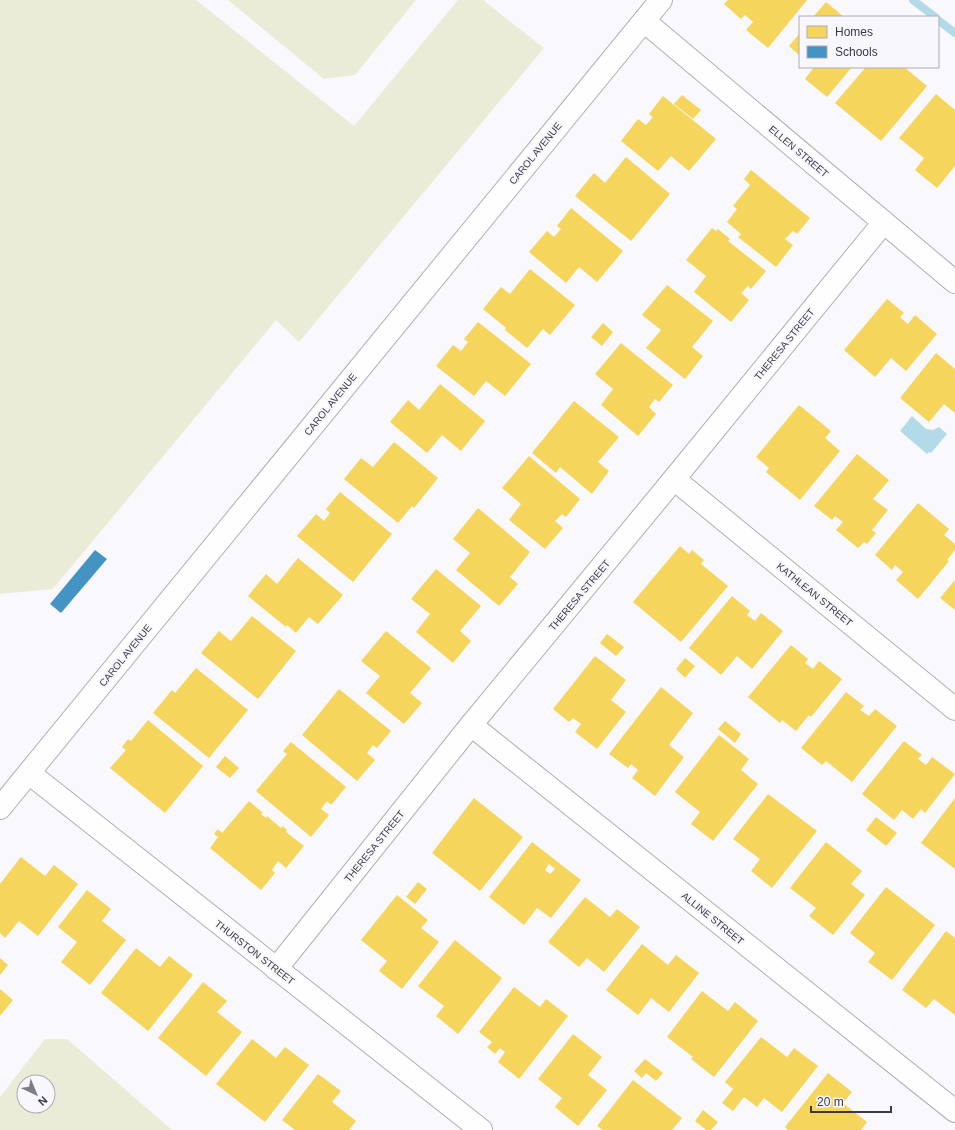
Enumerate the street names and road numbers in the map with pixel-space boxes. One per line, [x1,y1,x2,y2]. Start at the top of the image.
street label: CAROL AVENUE [507,120,564,187]
street label: ELLEN STREET [767,123,831,179]
street label: THERESA STREET [752,306,817,382]
street label: CAROL AVENUE [302,371,359,438]
street label: THERESA STREET [547,558,612,633]
street label: KATHLEAN STREET [775,560,855,628]
street label: CAROL AVENUE [97,622,154,689]
street label: THERESA STREET [342,808,407,884]
street label: ALLINE STREET [679,890,746,947]
street label: THURSTON STREET [213,918,297,987]

